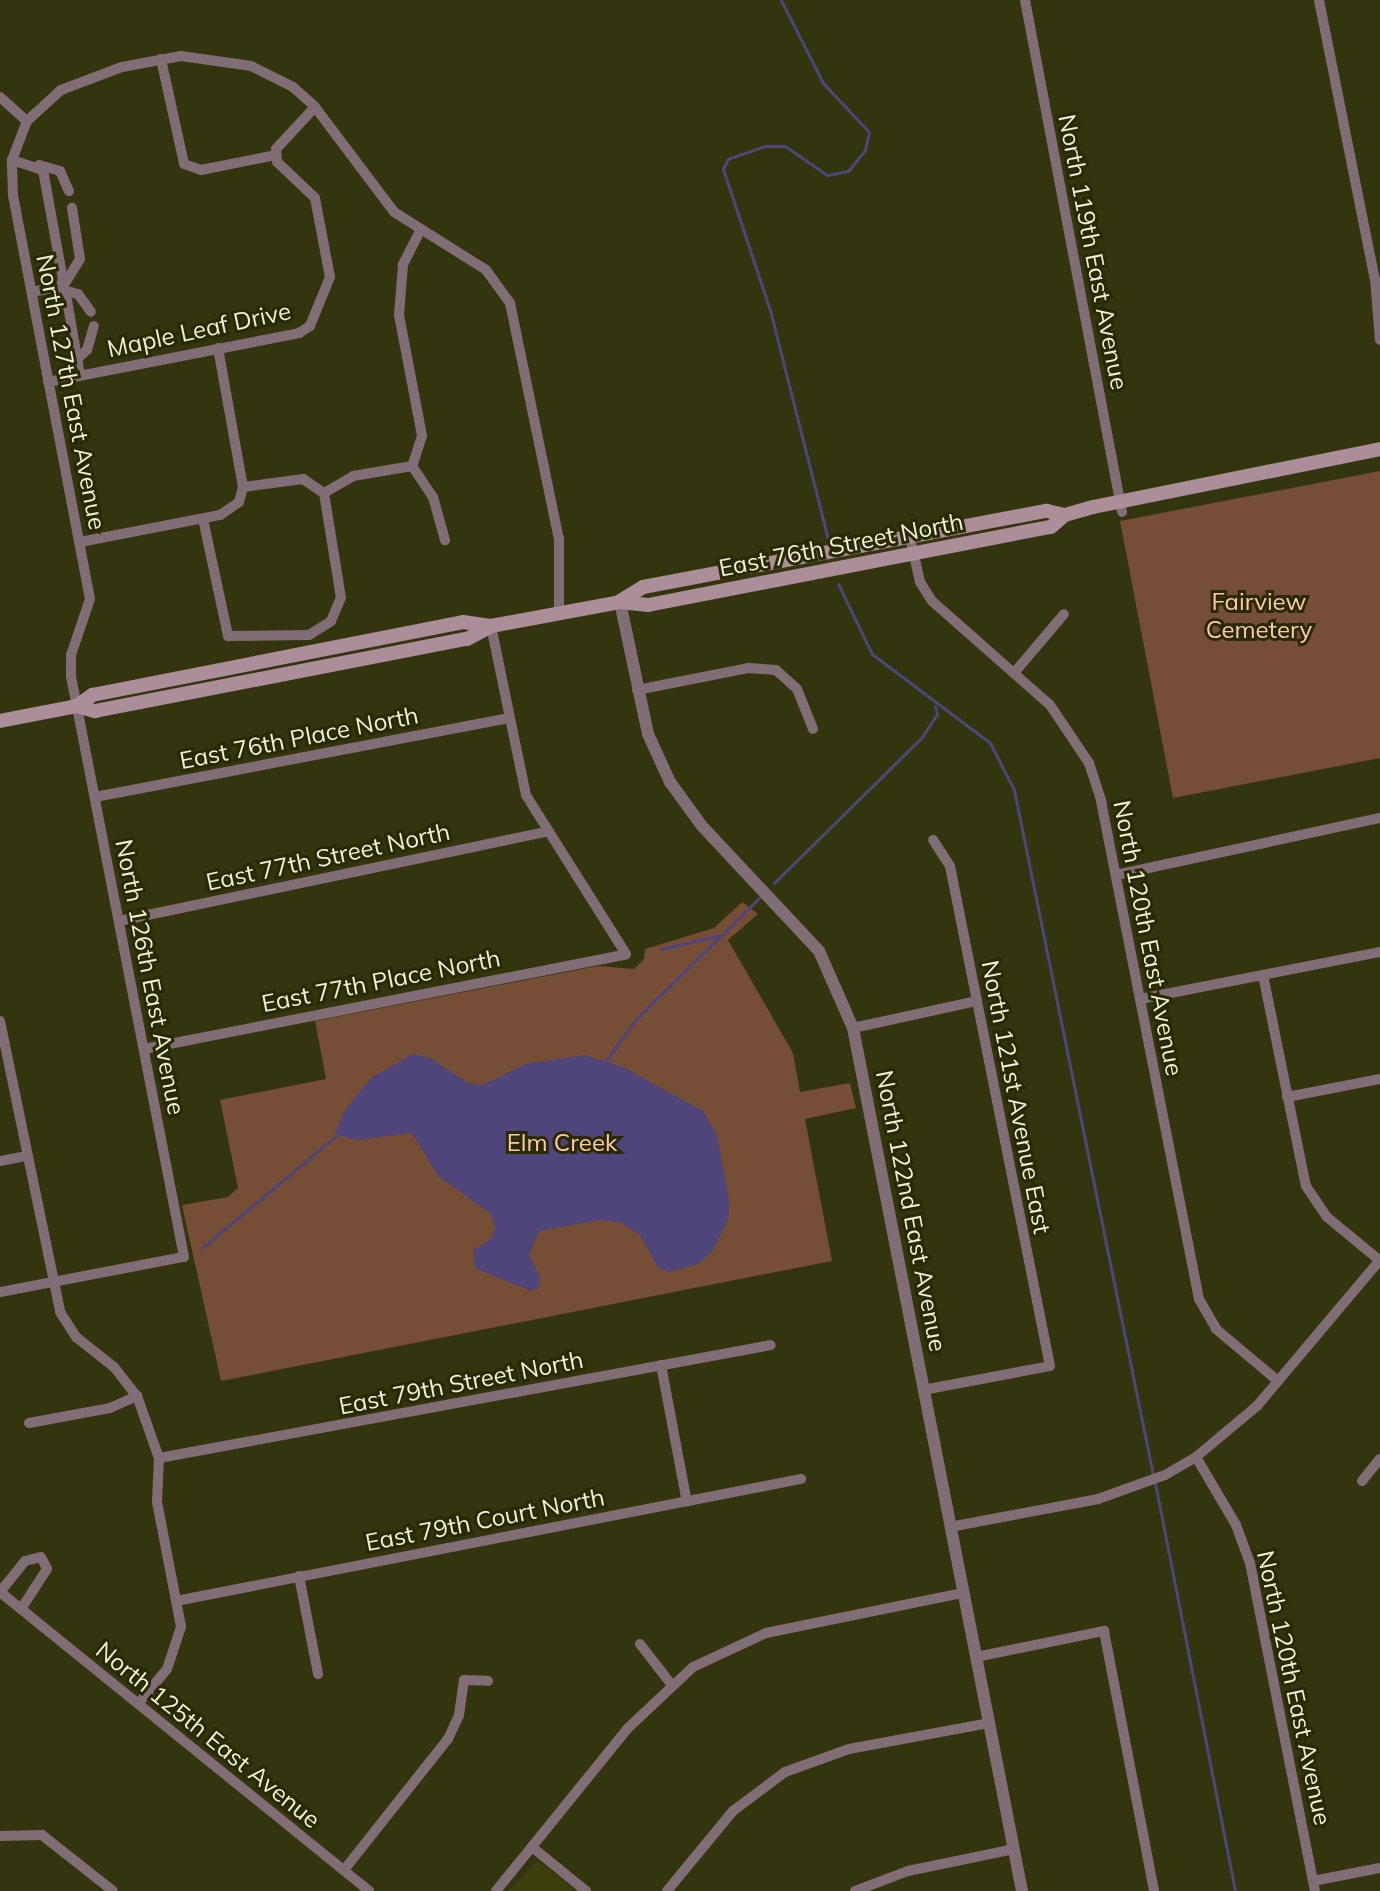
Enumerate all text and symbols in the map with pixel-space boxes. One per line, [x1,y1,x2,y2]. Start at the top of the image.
street label: North 119th East Avenue [1052,112,1134,392]
street label: North 127th East Avenue [30,252,112,532]
street label: Maple Leaf Drive [104,296,294,364]
street label: East 76th Street North [716,507,966,583]
park label: Fairview Cemetery [1206,588,1312,644]
street label: East 76th Place North [177,701,421,775]
street label: North 120th East Avenue [1107,798,1189,1078]
street label: East 77th Street North [204,817,452,897]
street label: North 126th East Avenue [109,837,191,1117]
street label: East 77th Place North [259,944,503,1018]
street label: North 121st Avenue East [975,958,1057,1236]
street label: North 122nd East Avenue [870,1068,952,1354]
park label: Elm Creek [507,1129,617,1157]
street label: East 79th Street North [336,1345,586,1421]
street label: East 79th Court North [363,1483,607,1557]
street label: North 120th East Avenue [1251,1548,1337,1828]
street label: North 125th East Avenue [90,1636,326,1834]

